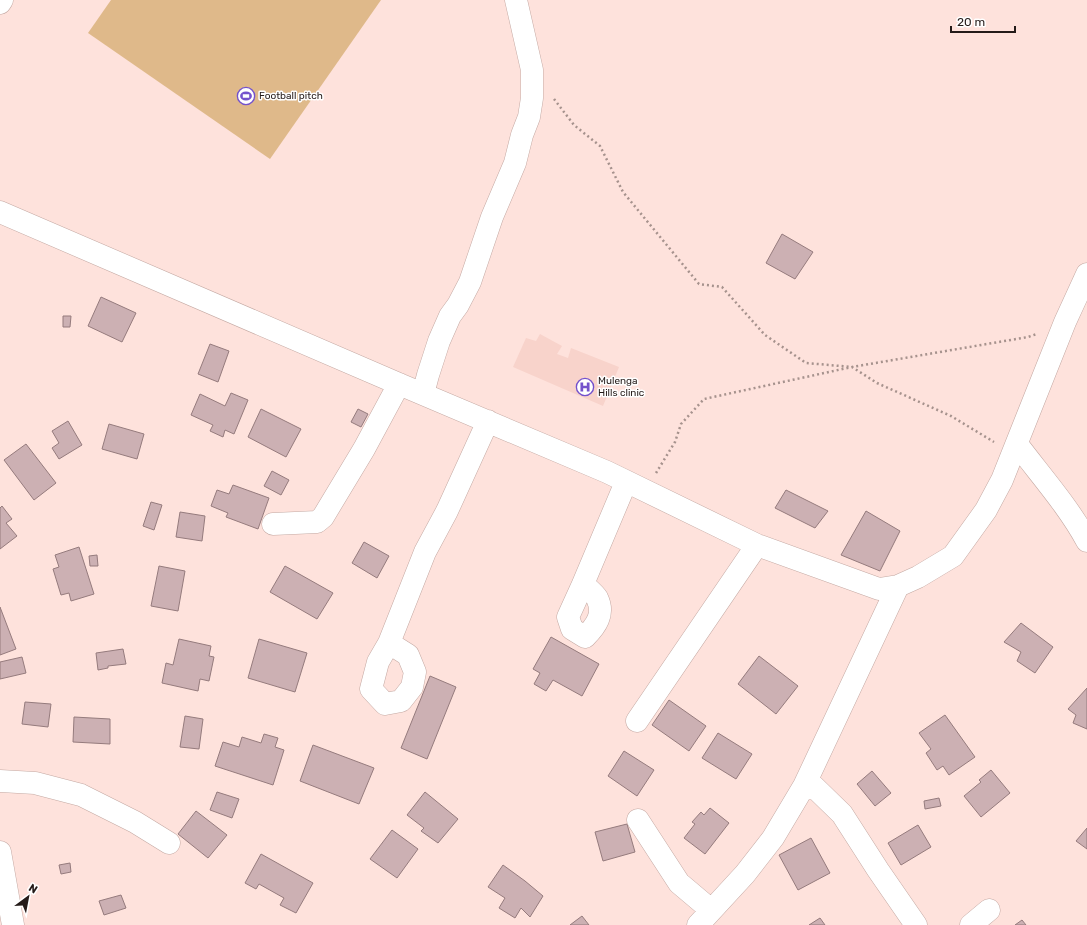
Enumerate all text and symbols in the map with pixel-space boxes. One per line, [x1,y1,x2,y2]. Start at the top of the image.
scale bar [951,8,1015,34]
text: 20 m [957,15,985,29]
sports icon: Football pitch [236,86,256,106]
place label: Football pitch [259,90,323,102]
place label: Mulenga Hills clinic [598,375,645,399]
hospital icon: Mulenga Hills clinic [575,377,595,397]
north arrow [8,877,48,917]
text: N [26,881,40,897]

